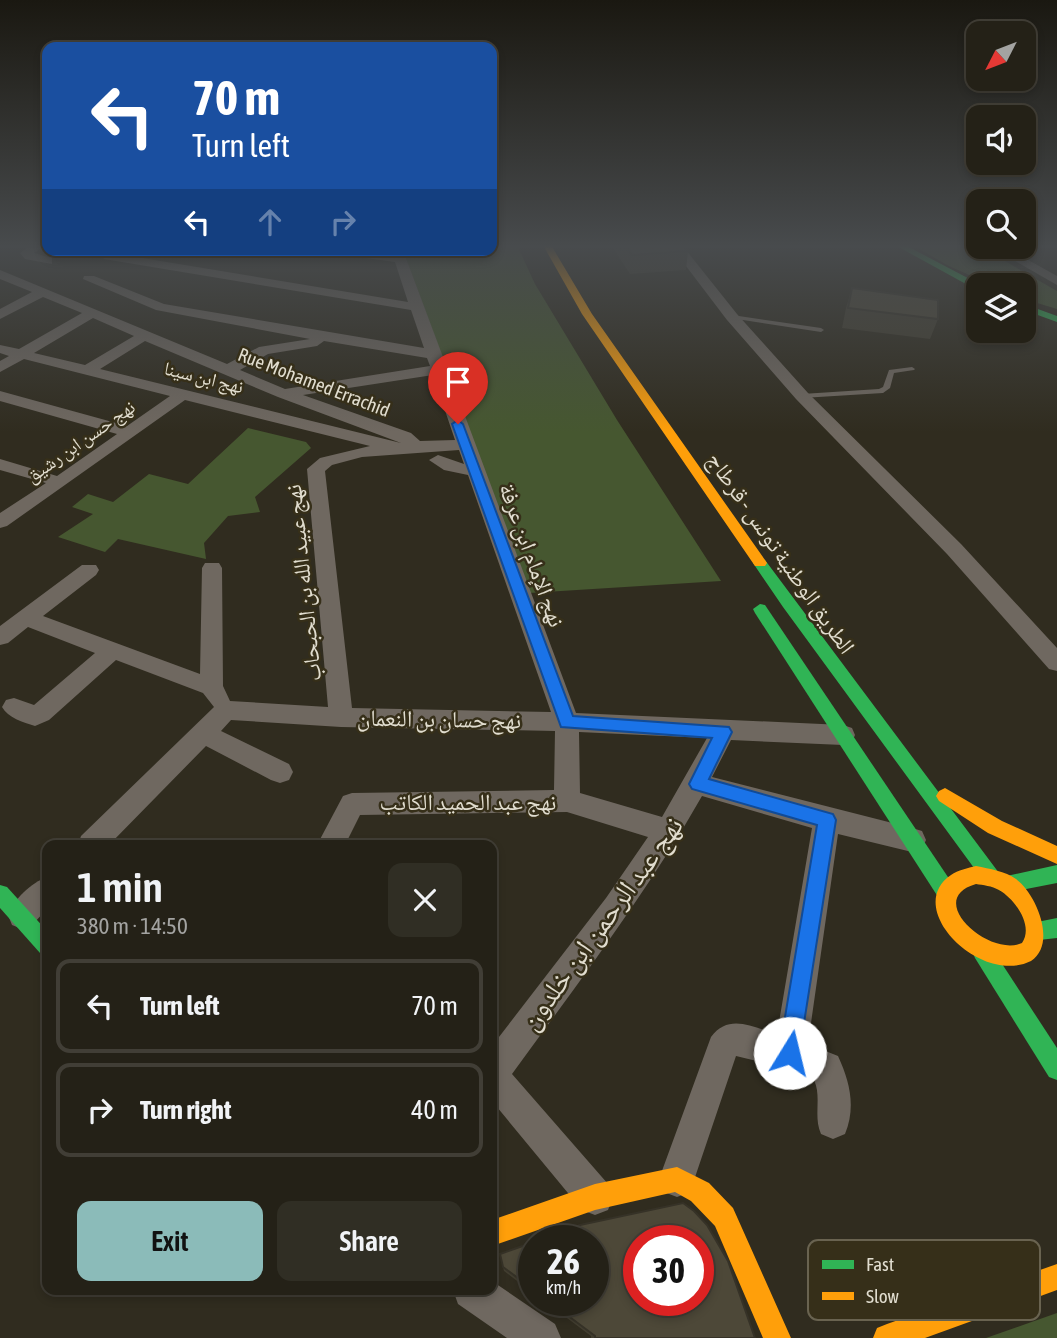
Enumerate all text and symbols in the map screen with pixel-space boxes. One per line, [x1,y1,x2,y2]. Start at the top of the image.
north arrow [966,21,1036,91]
map controls [966,21,1036,343]
text: 70 m [192,69,280,125]
icon: left [77,70,168,161]
button: sound [966,105,1036,175]
text: Turn left [192,127,290,164]
button: search [966,189,1036,259]
icon: left [178,203,216,241]
icon: ahead [251,203,289,241]
icon: right [324,203,362,241]
button: layers [966,273,1036,343]
street label: Rue Mohamed Errachid [235,343,393,421]
pin [428,352,488,424]
street label: نهج ابن سينا [162,357,246,399]
icon: arrive [439,363,477,401]
street label: نهج حسن ابن رشيق [21,395,140,488]
street label: الطريق الوطنية تونس - قرطاج [700,447,860,660]
street label: نهج الإمام ابن عرفة [491,480,570,631]
street label: نهج عبيد الله بن الحبحاب [280,483,328,683]
street label: نهج حسان بن النعمان [357,705,521,735]
street label: نهج عبد الحميد الكاتب [380,789,556,817]
street label: نهج عبد الرحمن ابن خلدون [513,810,691,1037]
text: 1 min [77,863,163,911]
button: close [388,863,462,937]
text: 380 m · 14:50 [77,913,188,939]
icon: left [81,987,119,1025]
text: Turn left [140,991,220,1021]
text: 70 m [411,991,458,1021]
position arrow [753,1016,827,1090]
icon: right [81,1091,119,1129]
text: Turn right [140,1095,231,1125]
text: 40 m [411,1095,458,1125]
button: Exit [77,1201,263,1281]
button: Share [277,1201,462,1281]
speed limit sign: 30 [623,1225,714,1316]
legend [808,1240,1040,1320]
text: 26 [547,1241,580,1281]
text: Fast [866,1253,894,1275]
text: km/h [546,1277,581,1298]
text: Slow [866,1285,900,1307]

